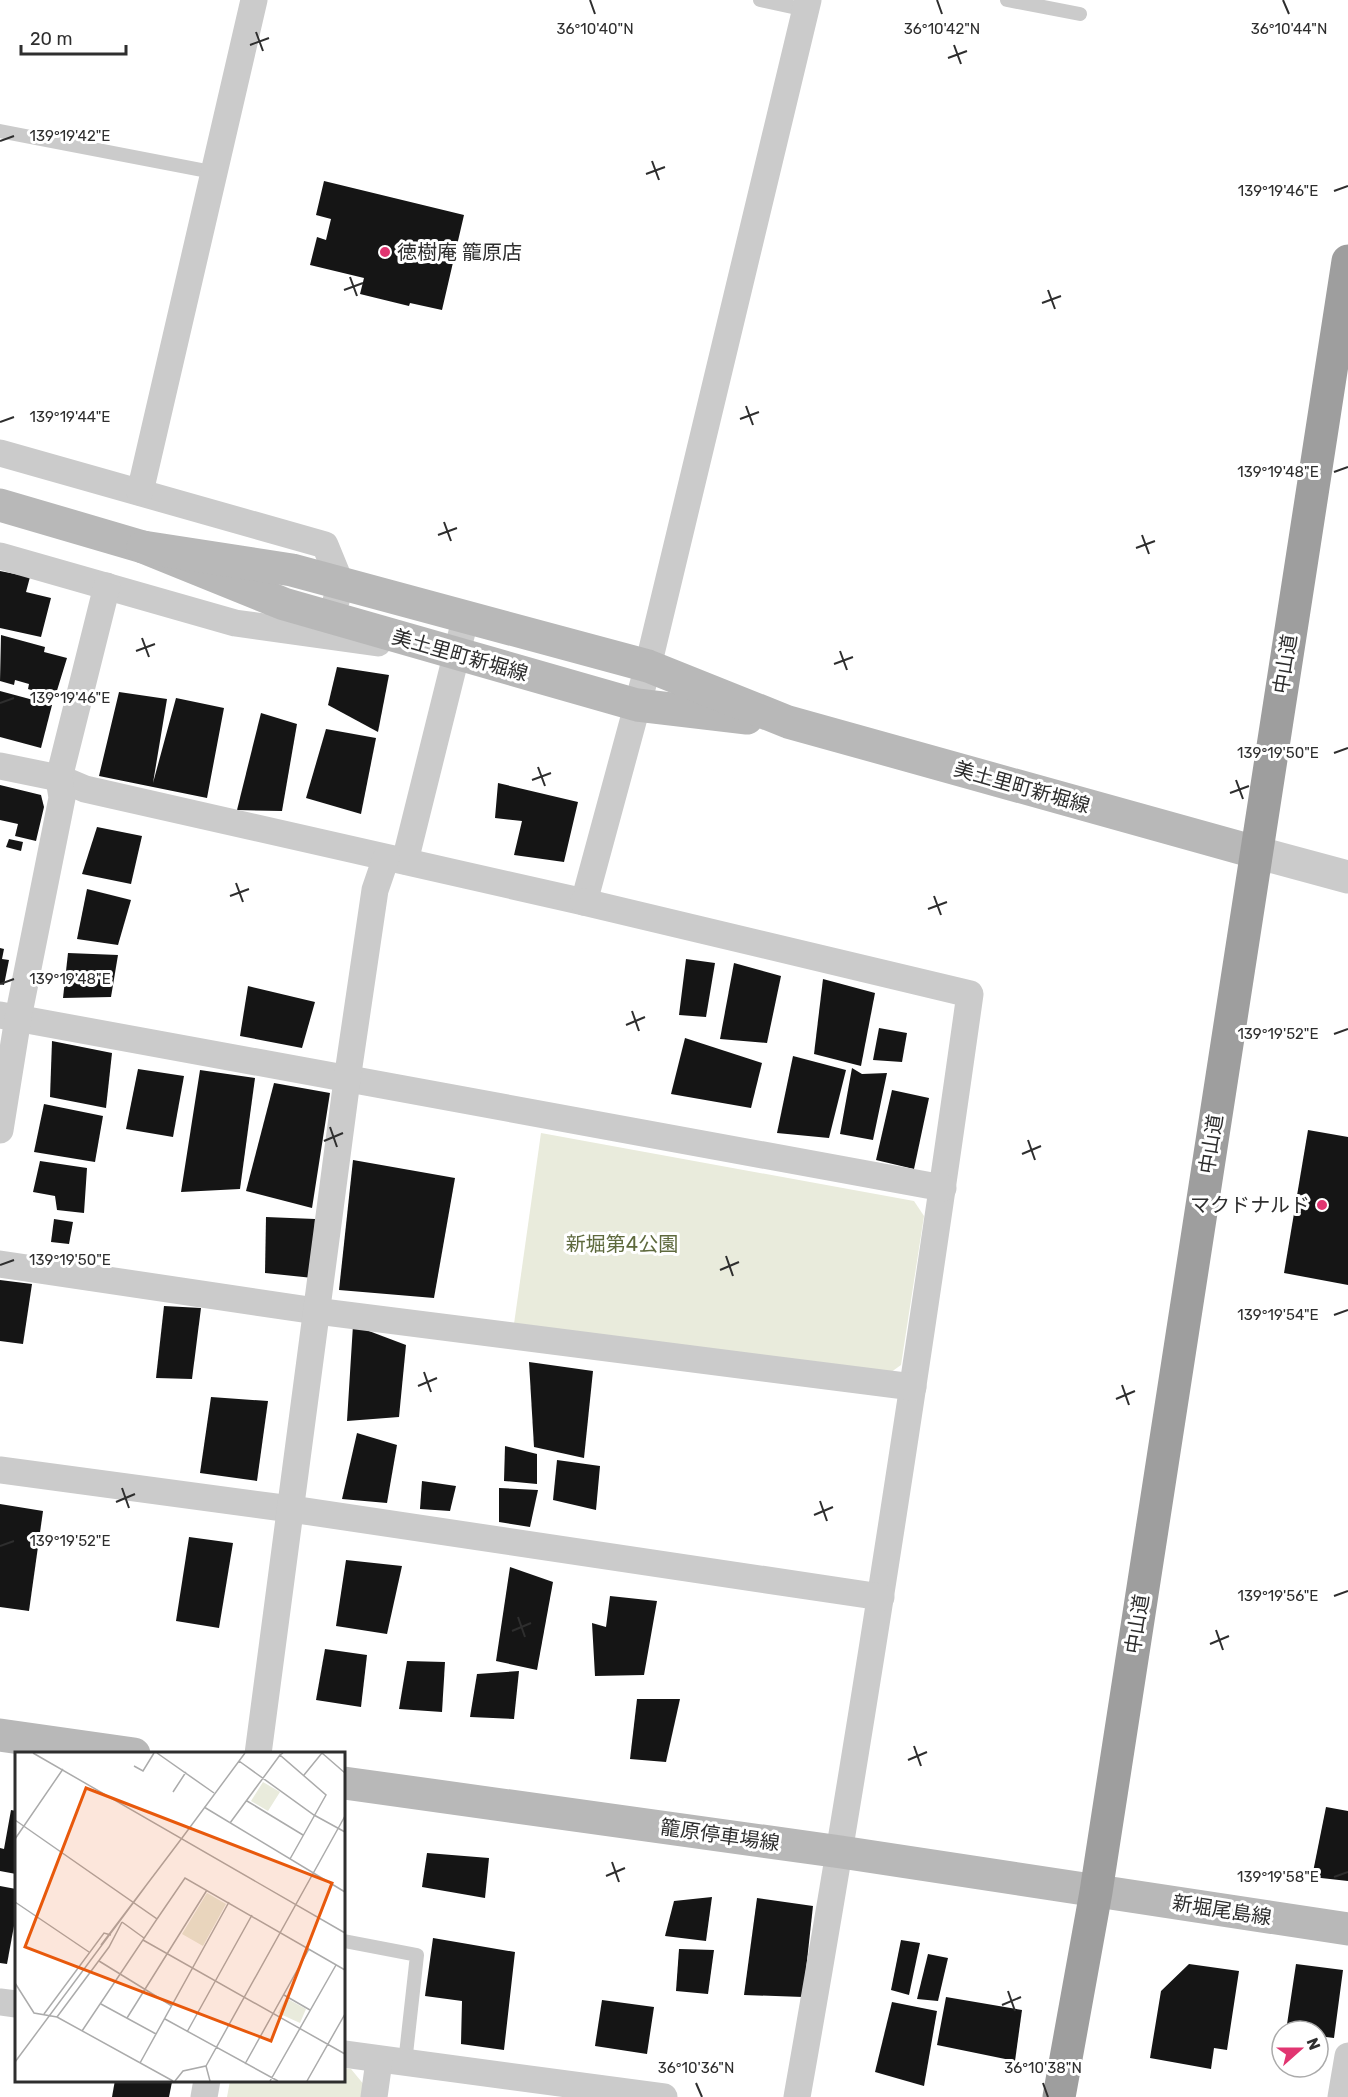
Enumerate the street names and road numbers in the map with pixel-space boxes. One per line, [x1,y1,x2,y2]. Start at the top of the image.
street label: 美土里町新堀線 [389,624,531,686]
street label: 中山道 [1268,632,1302,696]
street label: 美土里町新堀線 [951,756,1093,818]
street label: 中山道 [1194,1112,1228,1176]
street label: 中山道 [1120,1592,1154,1656]
street label: 籠原停車場線 [659,1815,781,1855]
street label: 新堀尾島線 [1171,1890,1273,1930]

